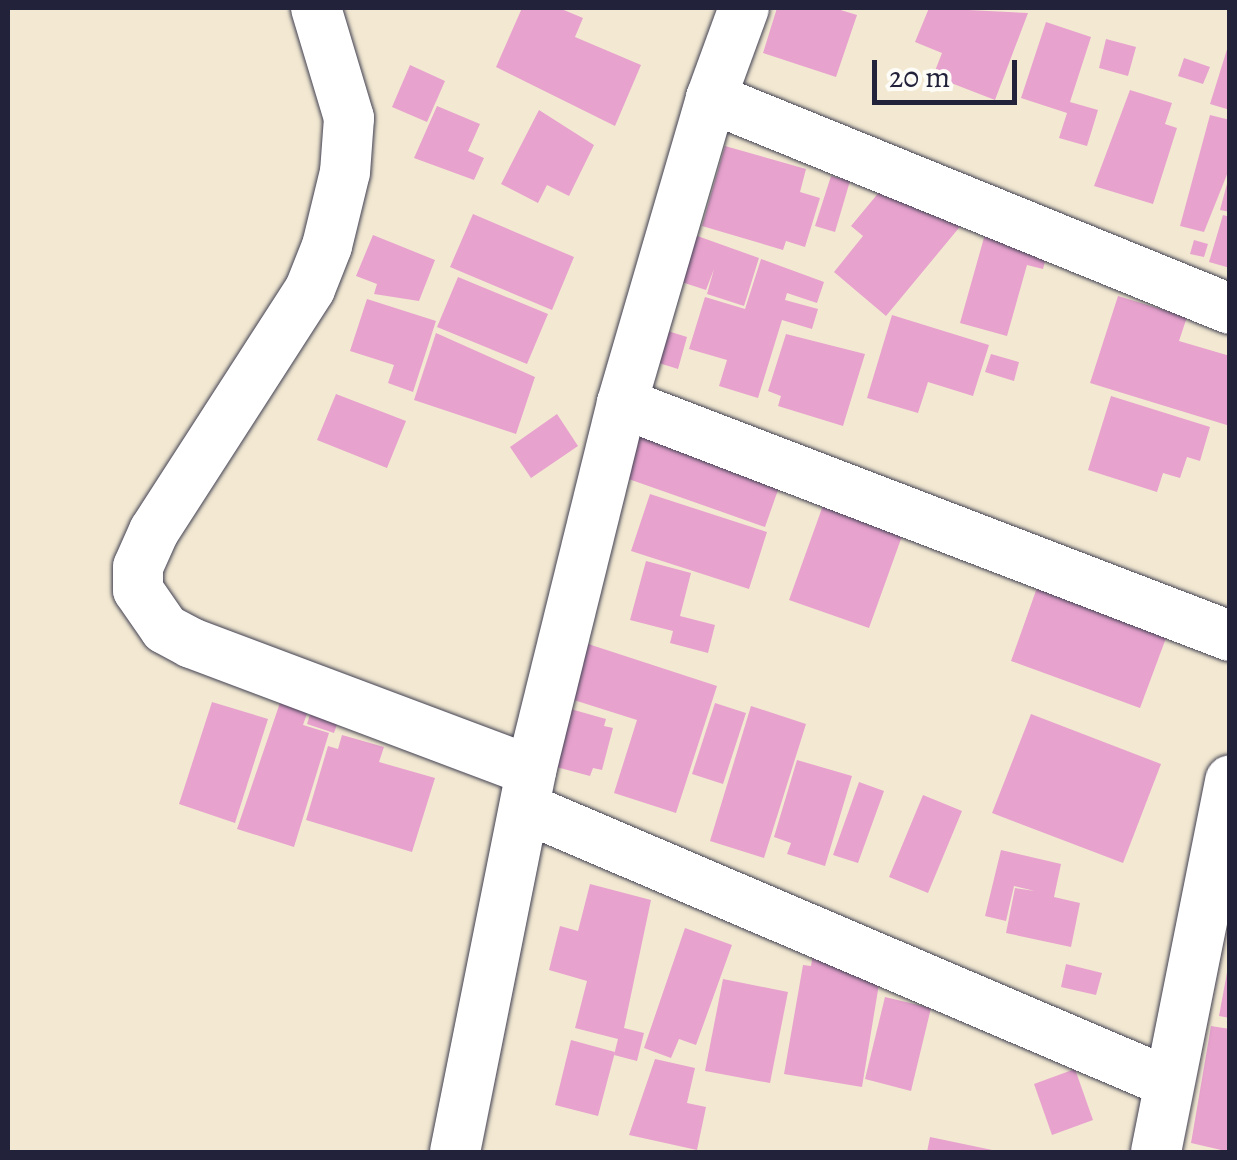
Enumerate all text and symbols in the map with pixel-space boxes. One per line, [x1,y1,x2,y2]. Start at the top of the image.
scale bar [877,40,1022,102]
text: 20 m [889,57,950,97]

